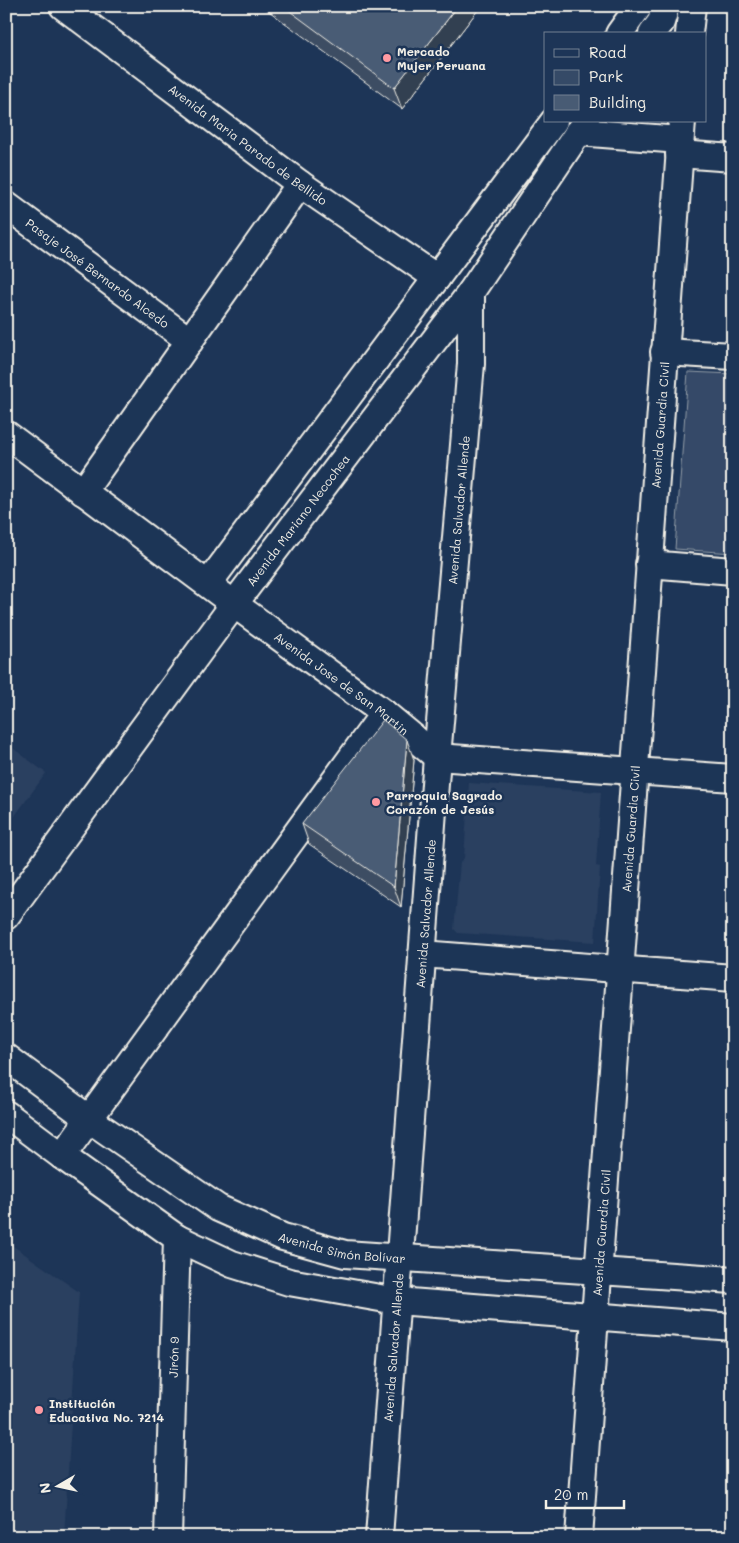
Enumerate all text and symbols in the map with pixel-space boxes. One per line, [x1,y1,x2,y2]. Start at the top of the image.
legend [544,32,706,122]
text: Road [589,42,626,62]
place label: Mercado Mujer Peruana [397,43,486,73]
marker: Mercado Mujer Peruana [381,52,393,64]
text: Park [589,66,623,86]
street label: Avenida Maria Parado de Bellido [166,80,330,208]
text: Building [589,92,646,112]
street label: Pasaje José Bernardo Alcedo [23,214,173,331]
street label: Avenida Guardia Civil [647,361,672,489]
street label: Avenida Salvador Allende [444,435,473,585]
street label: Avenida Mariano Necochea [243,451,353,589]
street label: Avenida Jose de San Martin [271,628,412,738]
street label: Avenida Guardia Civil [618,765,643,893]
place label: Parroquia Sagrado Corazón de Jesús [386,787,502,817]
marker: Parroquia Sagrado Corazón de Jesús [370,796,382,808]
street label: Avenida Salvador Allende [412,839,439,989]
street label: Avenida Guardia Civil [589,1169,614,1297]
street label: Avenida Simón Bolívar [276,1228,406,1266]
street label: Avenida Salvador Allende [380,1272,407,1423]
street label: Jirón 9 [165,1336,182,1378]
place label: Institución Educativa No. 7214 [49,1395,164,1425]
marker: Institución Educativa No. 7214 [33,1404,45,1416]
north arrow [32,1460,82,1510]
scale bar [546,1478,624,1510]
text: N [34,1481,55,1495]
text: 20 m [554,1484,588,1504]

